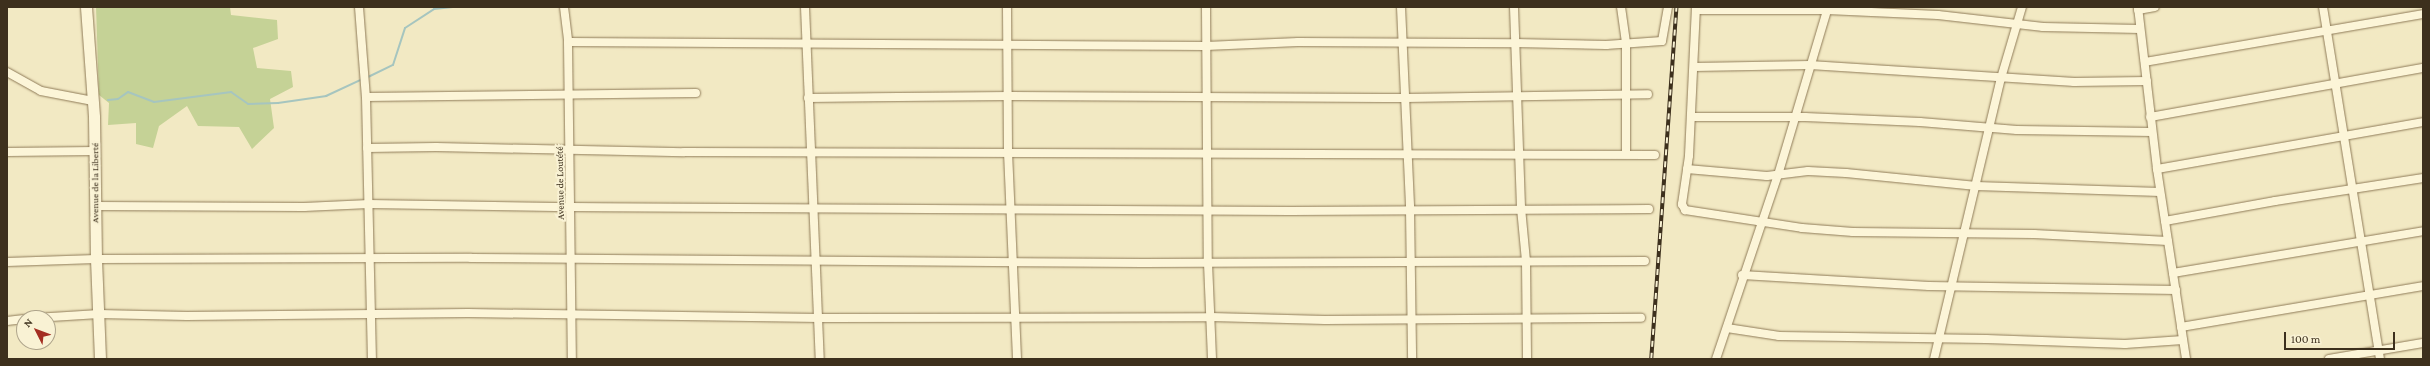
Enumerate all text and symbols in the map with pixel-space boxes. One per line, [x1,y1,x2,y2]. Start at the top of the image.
street label: Avenue de la Liberté [89,143,101,223]
street label: Avenue de Loutété [553,146,567,220]
north arrow [16,310,56,350]
text: N [21,316,35,329]
scale bar [2286,324,2397,350]
text: 100 m [2291,332,2320,346]

